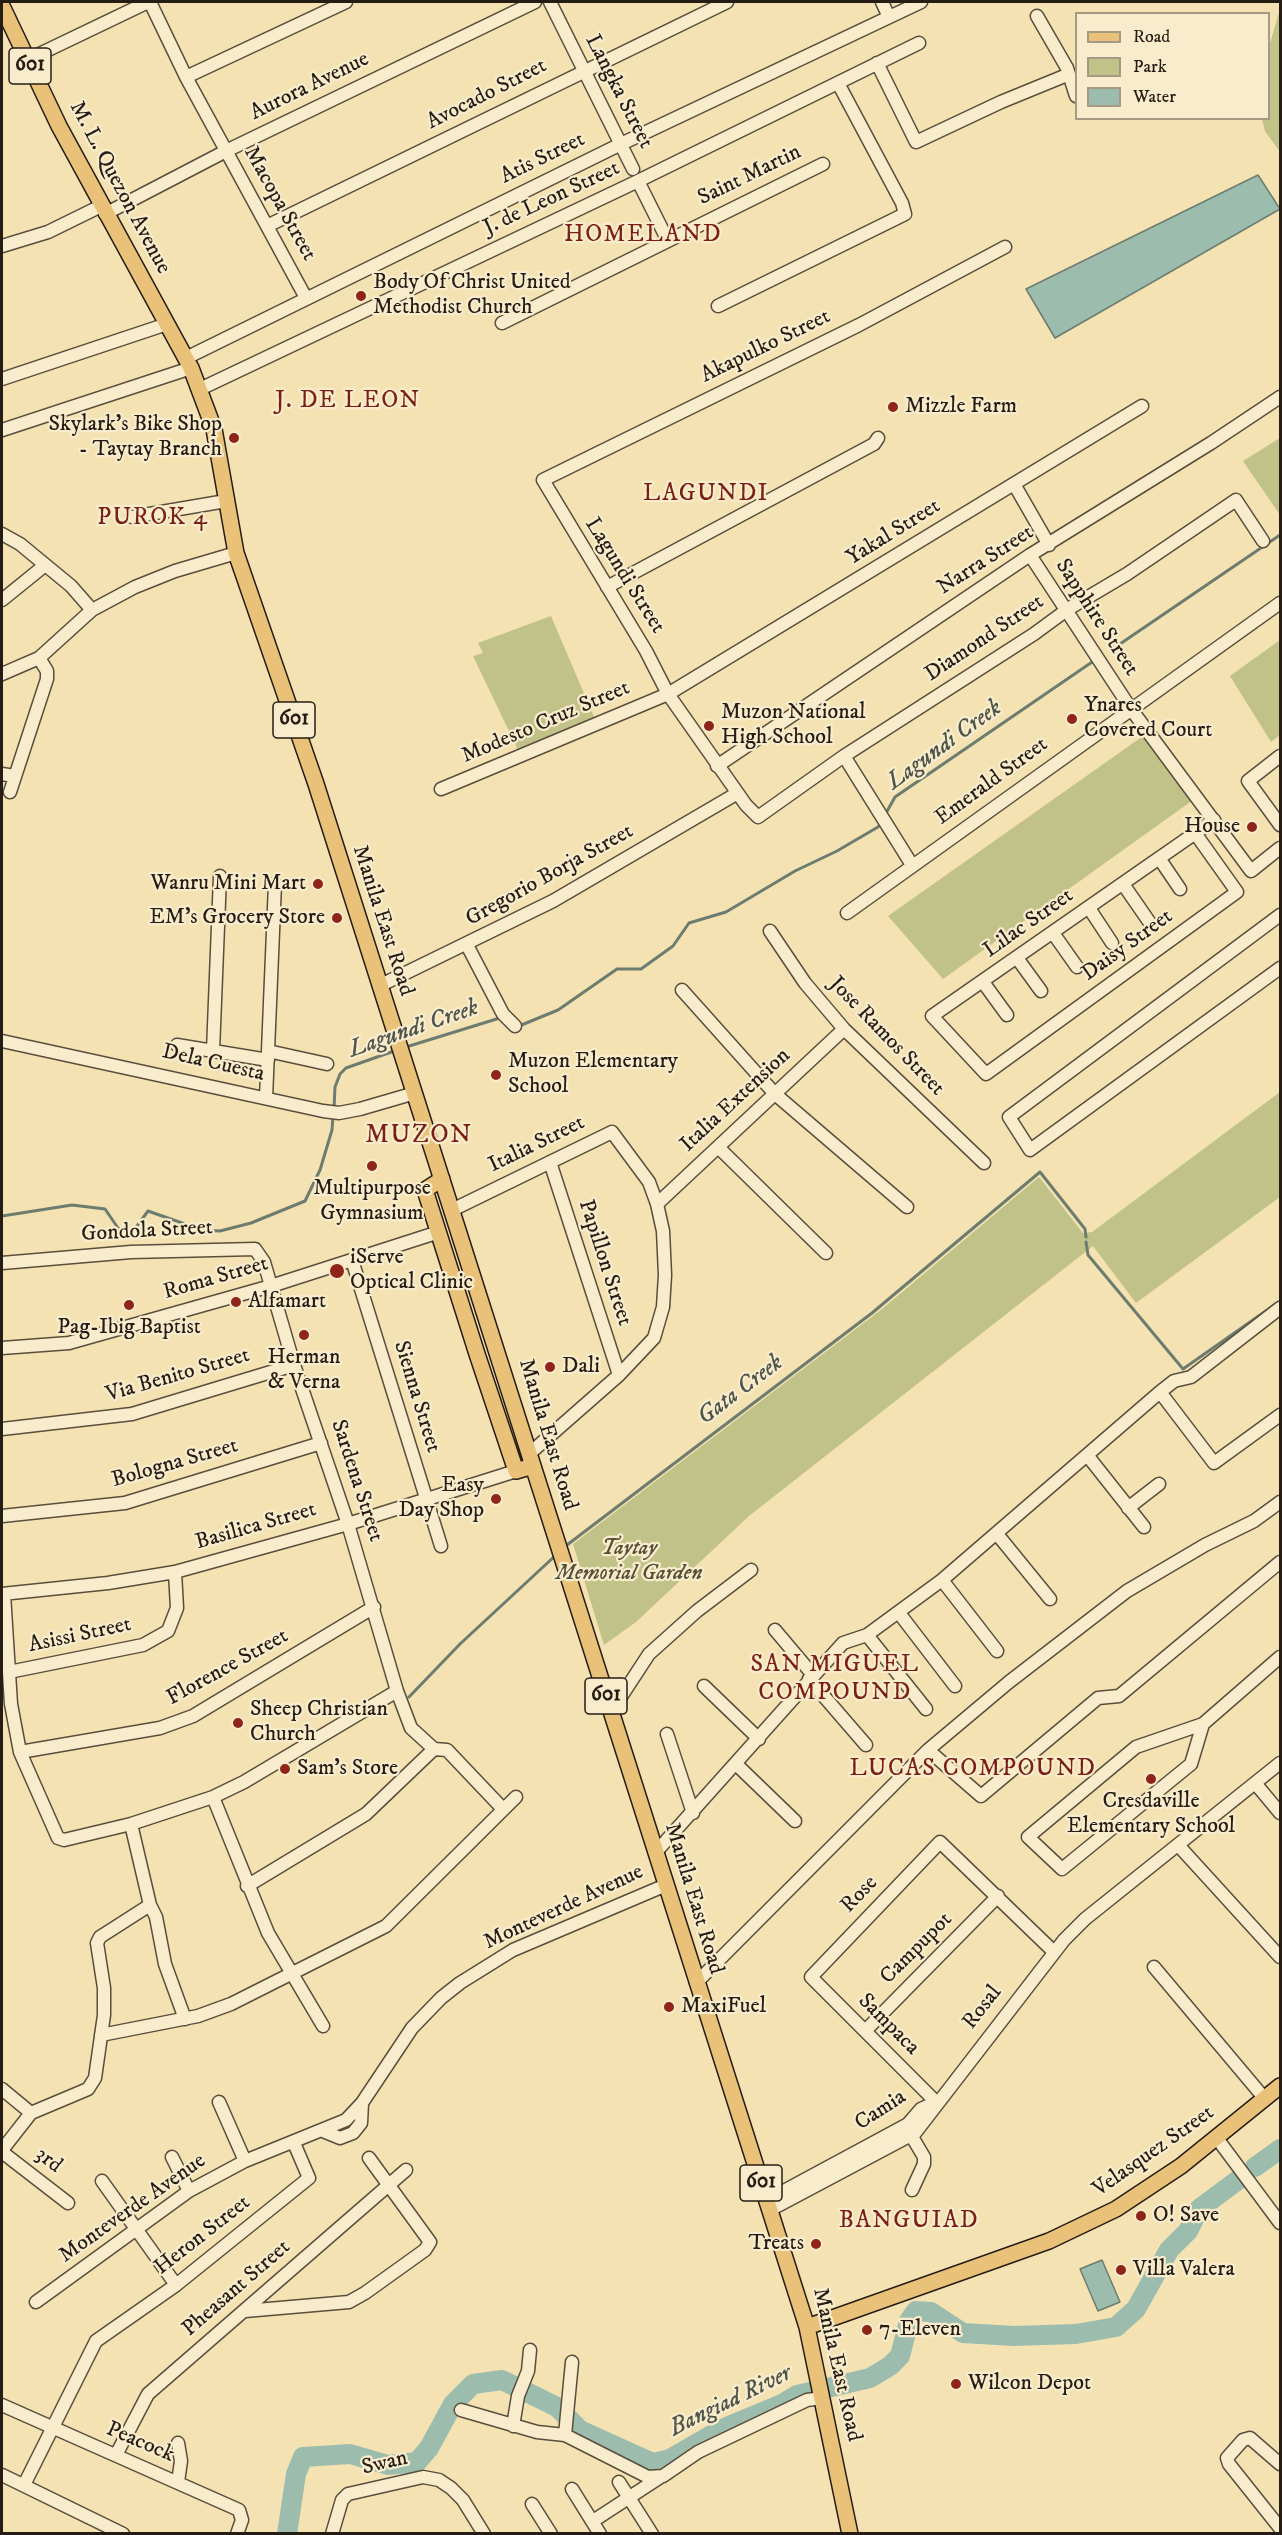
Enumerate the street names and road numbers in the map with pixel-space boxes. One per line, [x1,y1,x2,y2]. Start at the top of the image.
street label: Langka Street [578,31,658,153]
street label: Aurora Avenue [246,47,374,127]
road number: 601 [9,48,51,84]
street label: Avocado Street [423,53,551,137]
street label: M. L. Quezon Avenue [62,97,176,279]
street label: Atis Street [496,127,590,191]
street label: Saint Martin [694,140,806,212]
street label: Macopa Street [237,142,321,266]
street label: J. de Leon Street [480,156,624,242]
street label: Akapulko Street [697,304,835,390]
street label: Yakal Street [842,494,946,572]
street label: Lagundi Street [578,513,670,639]
street label: Narra Street [933,520,1039,602]
street label: Sapphire Street [1048,555,1144,681]
street label: Diamond Street [921,590,1049,688]
street label: Modesto Cruz Street [458,676,634,770]
road number: 601 [273,702,315,738]
street label: Emerald Street [930,732,1054,832]
street label: Gregorio Borja Street [462,819,638,933]
street label: Manila East Road [345,842,419,1000]
street label: Lilac Street [979,883,1079,965]
street label: Daisy Street [1077,904,1179,988]
street label: Jose Ramos Street [823,972,949,1102]
street label: Dela Cuesta [159,1039,267,1089]
street label: Italia Extension [676,1043,796,1159]
street label: Italia Street [485,1110,589,1180]
street label: Papillon Street [571,1197,637,1329]
street label: Gondola Street [80,1215,214,1249]
street label: Roma Street [161,1251,271,1307]
street label: Sienna Street [387,1338,445,1456]
street label: Via Benito Street [103,1343,253,1409]
street label: Manila East Road [511,1356,583,1514]
street label: Sardena Street [324,1417,388,1545]
street label: Bologna Street [109,1433,241,1495]
street label: Basilica Street [193,1497,319,1557]
street label: Asissi Street [26,1612,134,1660]
street label: Florence Street [163,1624,293,1712]
road number: 601 [585,1678,627,1714]
street label: Manila East Road [657,1820,729,1978]
street label: Monteverde Avenue [480,1859,648,1957]
street label: Rose [836,1871,884,1919]
street label: Campupot [876,1908,958,1990]
street label: Rosal [958,1981,1008,2035]
street label: Sampaca [852,1989,924,2061]
street label: Camia [851,2085,911,2137]
street label: Velasquez Street [1088,2100,1220,2204]
street label: 3rd [29,2142,67,2180]
street label: Monteverde Avenue [55,2149,211,2269]
road number: 601 [740,2165,782,2201]
street label: Heron Street [150,2190,256,2282]
street label: Pheasant Street [178,2235,296,2343]
street label: Manila East Road [805,2286,867,2444]
street label: Peacock [102,2417,178,2469]
street label: Swan [360,2446,410,2482]

